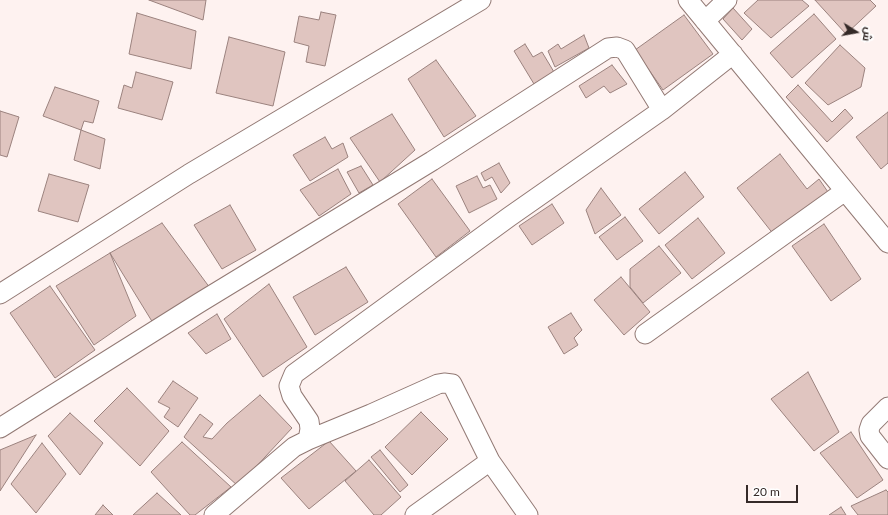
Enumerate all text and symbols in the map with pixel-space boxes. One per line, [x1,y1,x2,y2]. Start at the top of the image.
north arrow [836,12,876,52]
text: ش [861,26,876,43]
scale bar [748,477,800,503]
text: 20 m [753,484,780,499]

